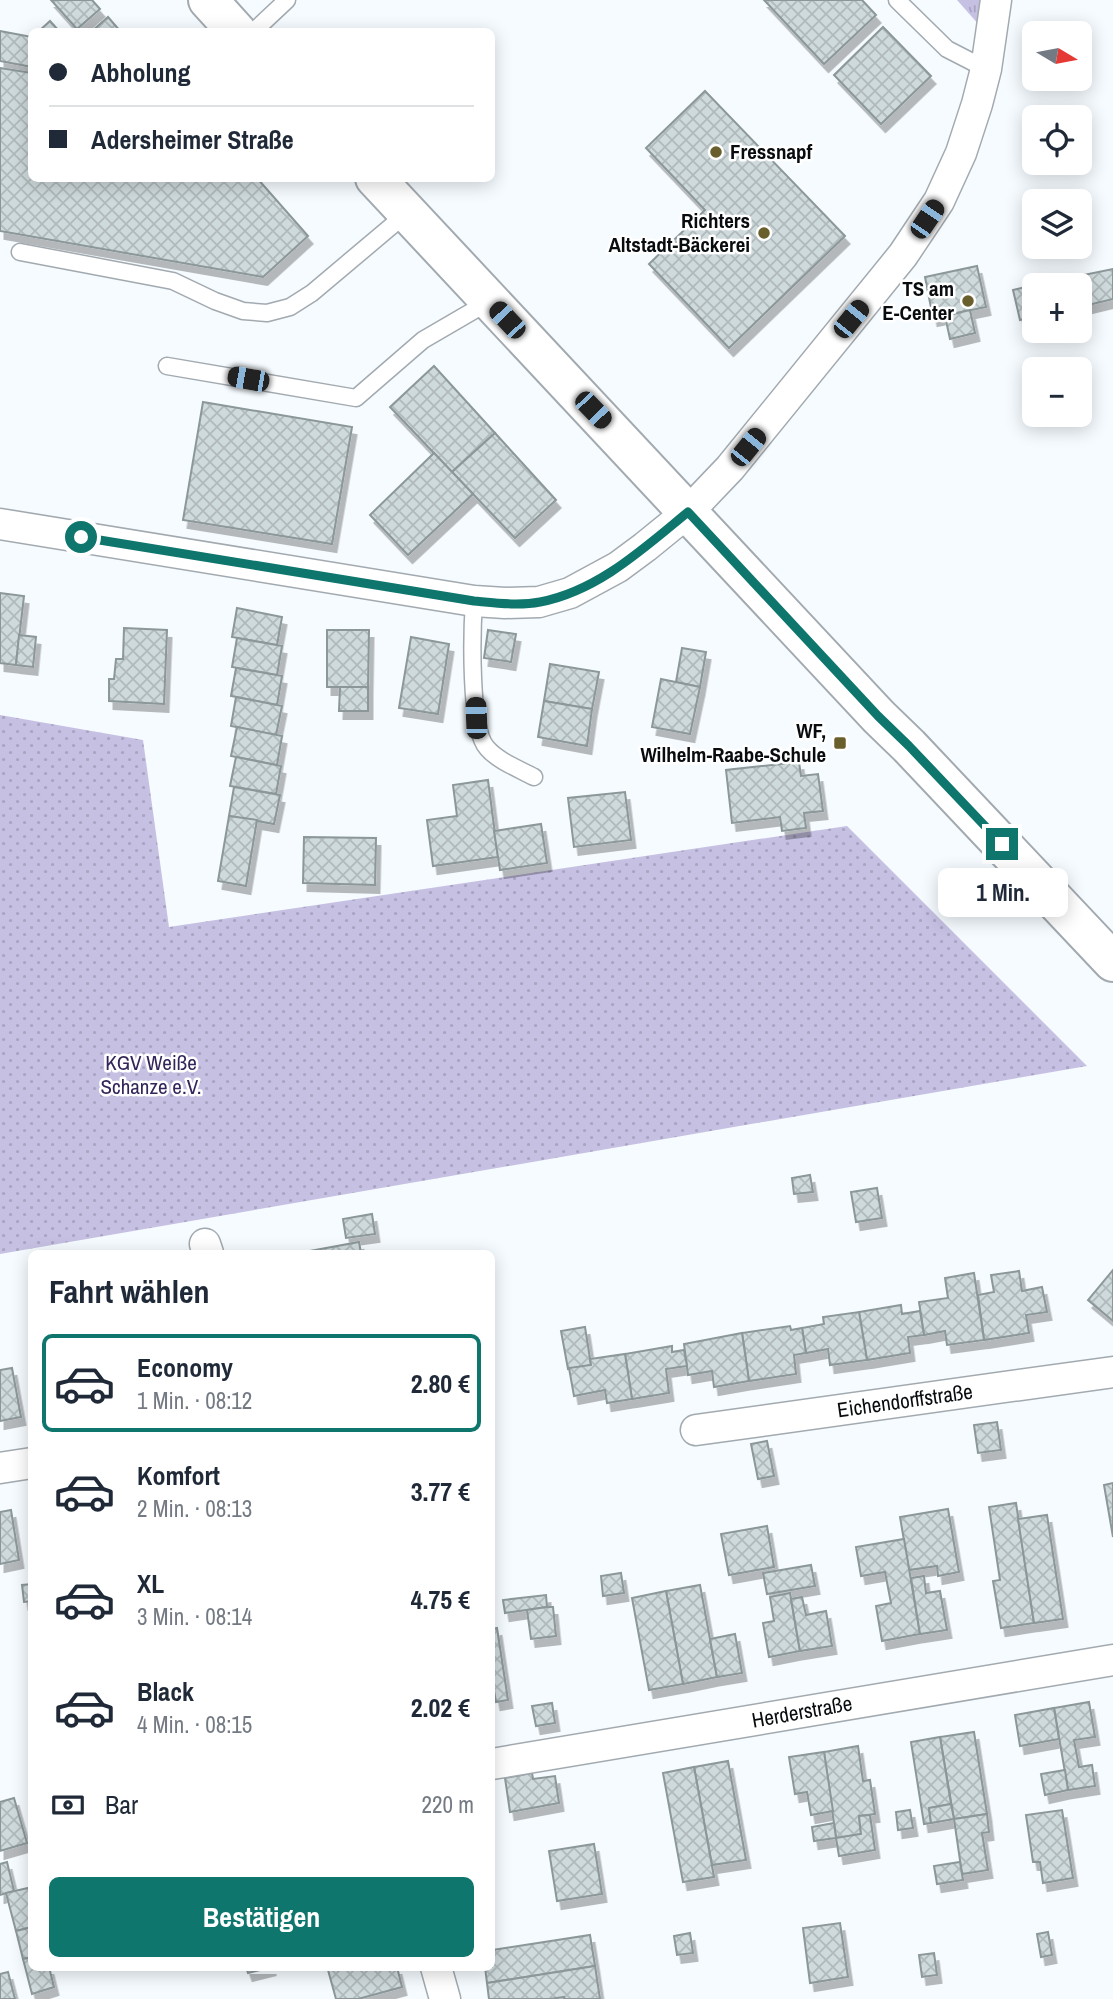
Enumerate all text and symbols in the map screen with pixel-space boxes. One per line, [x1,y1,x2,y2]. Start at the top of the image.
north arrow [1022,21,1092,91]
map controls [1022,21,1092,427]
text: Abholung [91,55,190,90]
button: locate [1022,105,1092,175]
text: Adersheimer Straße [91,122,294,157]
place label: Fressnapf [730,137,813,166]
marker: Fressnapf [708,144,724,160]
button: layers [1022,189,1092,259]
car [907,196,948,242]
place label: Richters Altstadt-Bäckerei [608,206,750,259]
marker: Richters Altstadt-Bäckerei [756,225,772,241]
button: + [1022,273,1092,343]
place label: TS am E-Center [882,274,954,327]
marker: TS am E-Center [960,293,976,309]
car [830,296,873,342]
car [485,297,530,343]
button: − [1022,357,1092,427]
car [226,365,271,393]
car [571,388,616,432]
car [727,424,770,470]
route start [65,521,97,553]
car [465,697,488,739]
place label: WF, Wilhelm-Raabe-Schule [641,716,826,769]
marker: WF, Wilhelm-Raabe-Schule [832,735,848,751]
route end [986,828,1018,860]
callout: 1 Min. [937,868,1067,917]
text: 1 Min. [976,877,1030,908]
park label: KGV Weiße Schanze e.V. [101,1048,201,1101]
text: Fahrt wählen [49,1270,210,1313]
text: Economy [137,1350,233,1385]
icon: car [53,1352,116,1415]
text: 2.80 € [411,1366,470,1401]
street label: Eichendorffstraße [835,1377,975,1424]
text: 1 Min. · 08:12 [137,1385,252,1416]
text: Komfort [137,1458,220,1493]
icon: car [53,1460,116,1523]
text: 3.77 € [411,1474,470,1509]
text: 2 Min. · 08:13 [137,1493,252,1524]
text: XL [137,1566,164,1601]
icon: car [53,1568,116,1631]
text: 4.75 € [411,1582,470,1617]
text: 3 Min. · 08:14 [137,1601,252,1632]
text: Black [137,1674,194,1709]
icon: car [53,1676,116,1739]
street label: Herderstraße [749,1688,854,1735]
text: 2.02 € [411,1690,470,1725]
text: 4 Min. · 08:15 [137,1709,252,1740]
icon: cash [49,1786,87,1824]
text: Bar [105,1787,138,1822]
text: 220 m [422,1789,474,1820]
button: Bestätigen [49,1877,474,1957]

